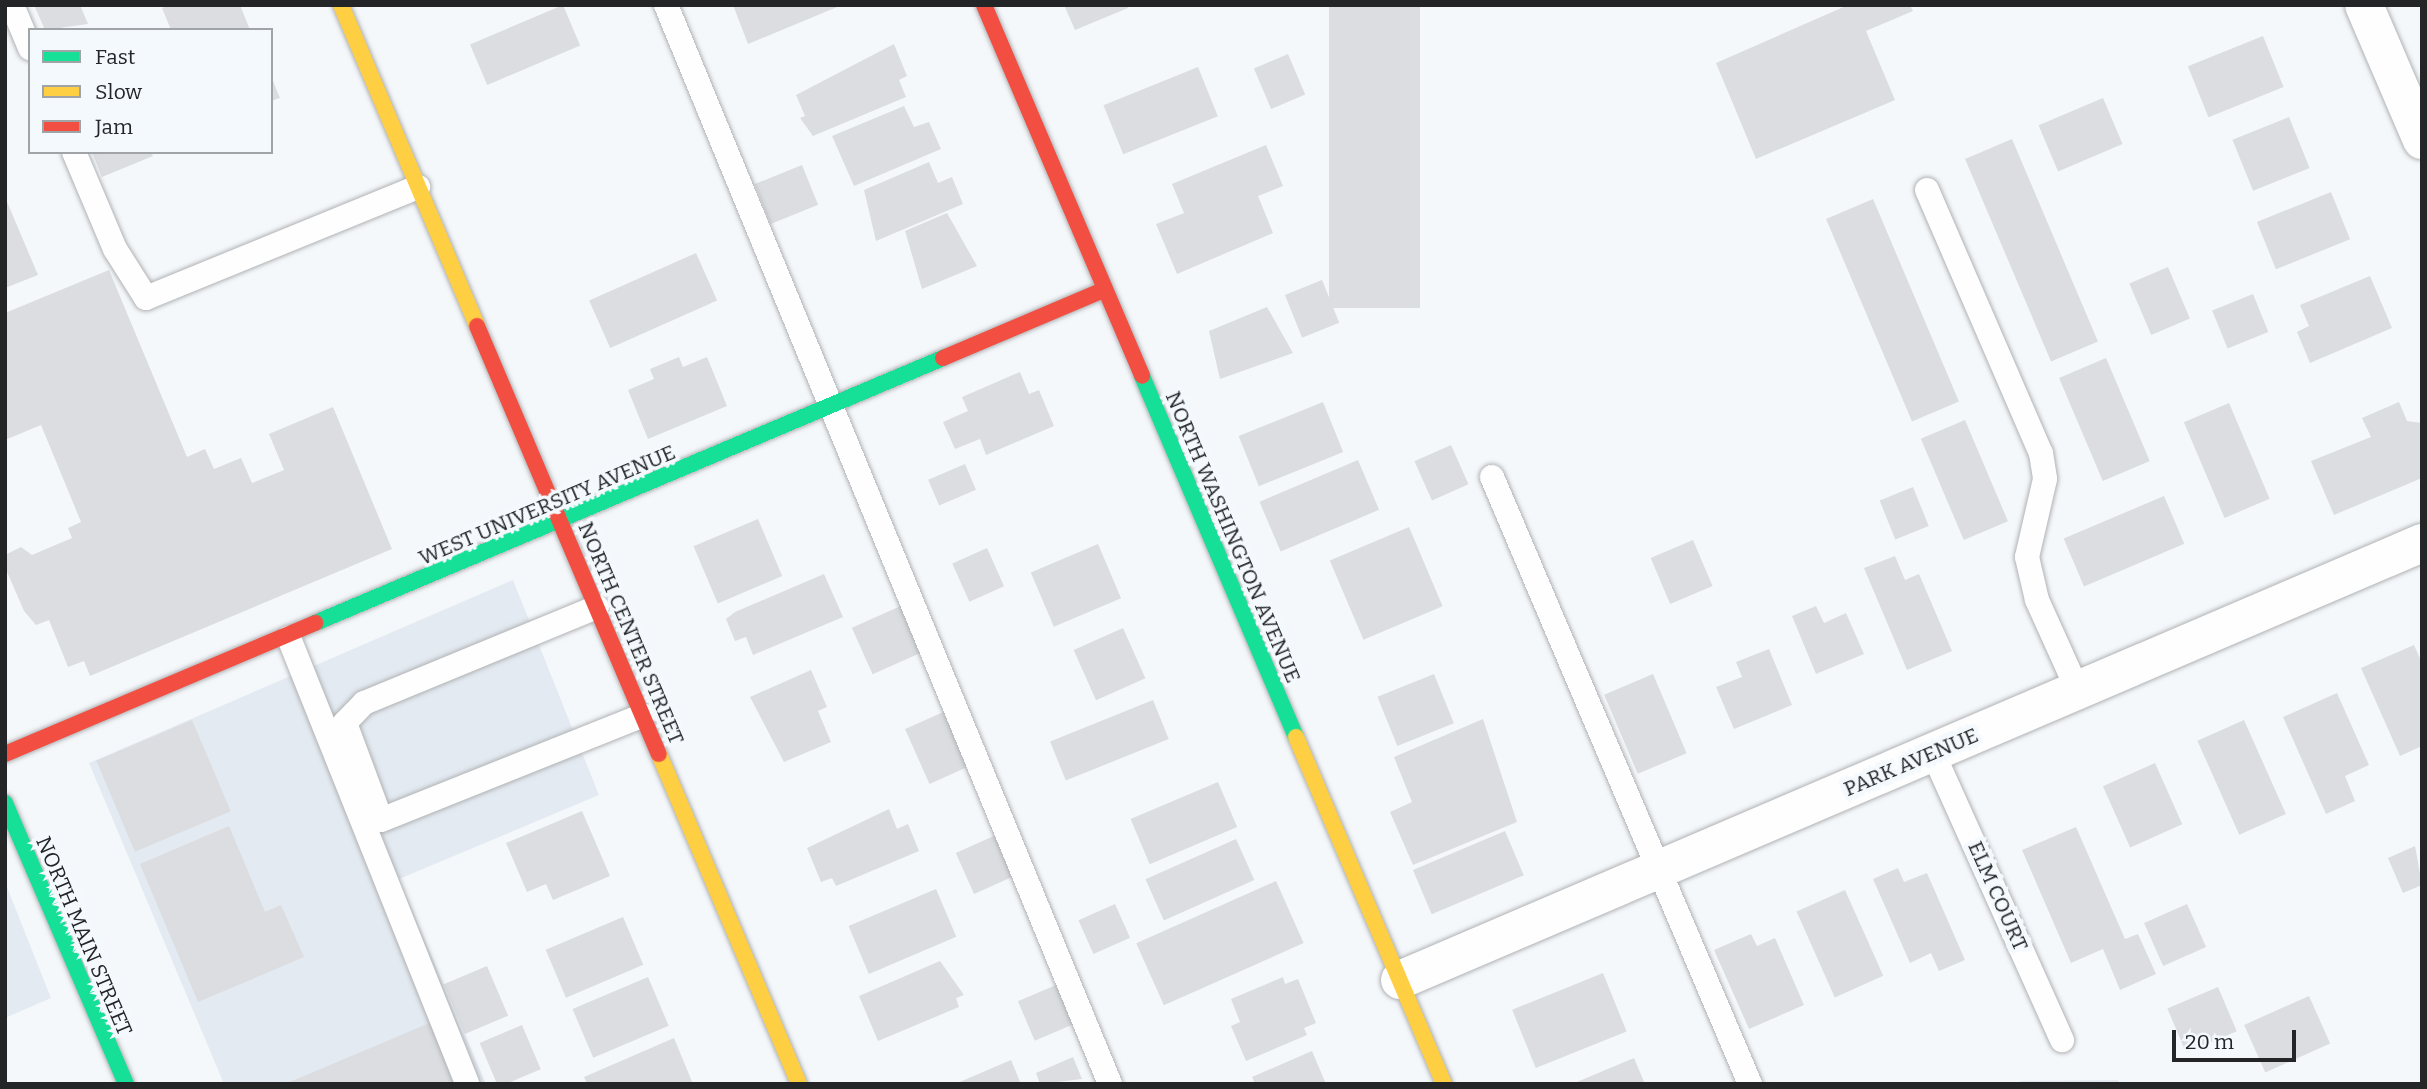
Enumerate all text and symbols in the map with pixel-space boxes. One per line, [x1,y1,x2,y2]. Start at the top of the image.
legend [28,28,273,154]
text: Fast [95,44,135,70]
text: Slow [95,79,142,105]
text: Jam [95,114,133,140]
street label: NORTH WASHINGTON AVENUE [1160,388,1306,686]
street label: WEST UNIVERSITY AVENUE [415,439,679,571]
street label: NORTH CENTER STREET [573,518,689,748]
street label: PARK AVENUE [1840,722,1982,802]
street label: NORTH MAIN STREET [31,833,137,1039]
street label: ELM COURT [1963,837,2033,955]
scale bar [2175,1016,2299,1060]
text: 20 m [2185,1029,2234,1055]

